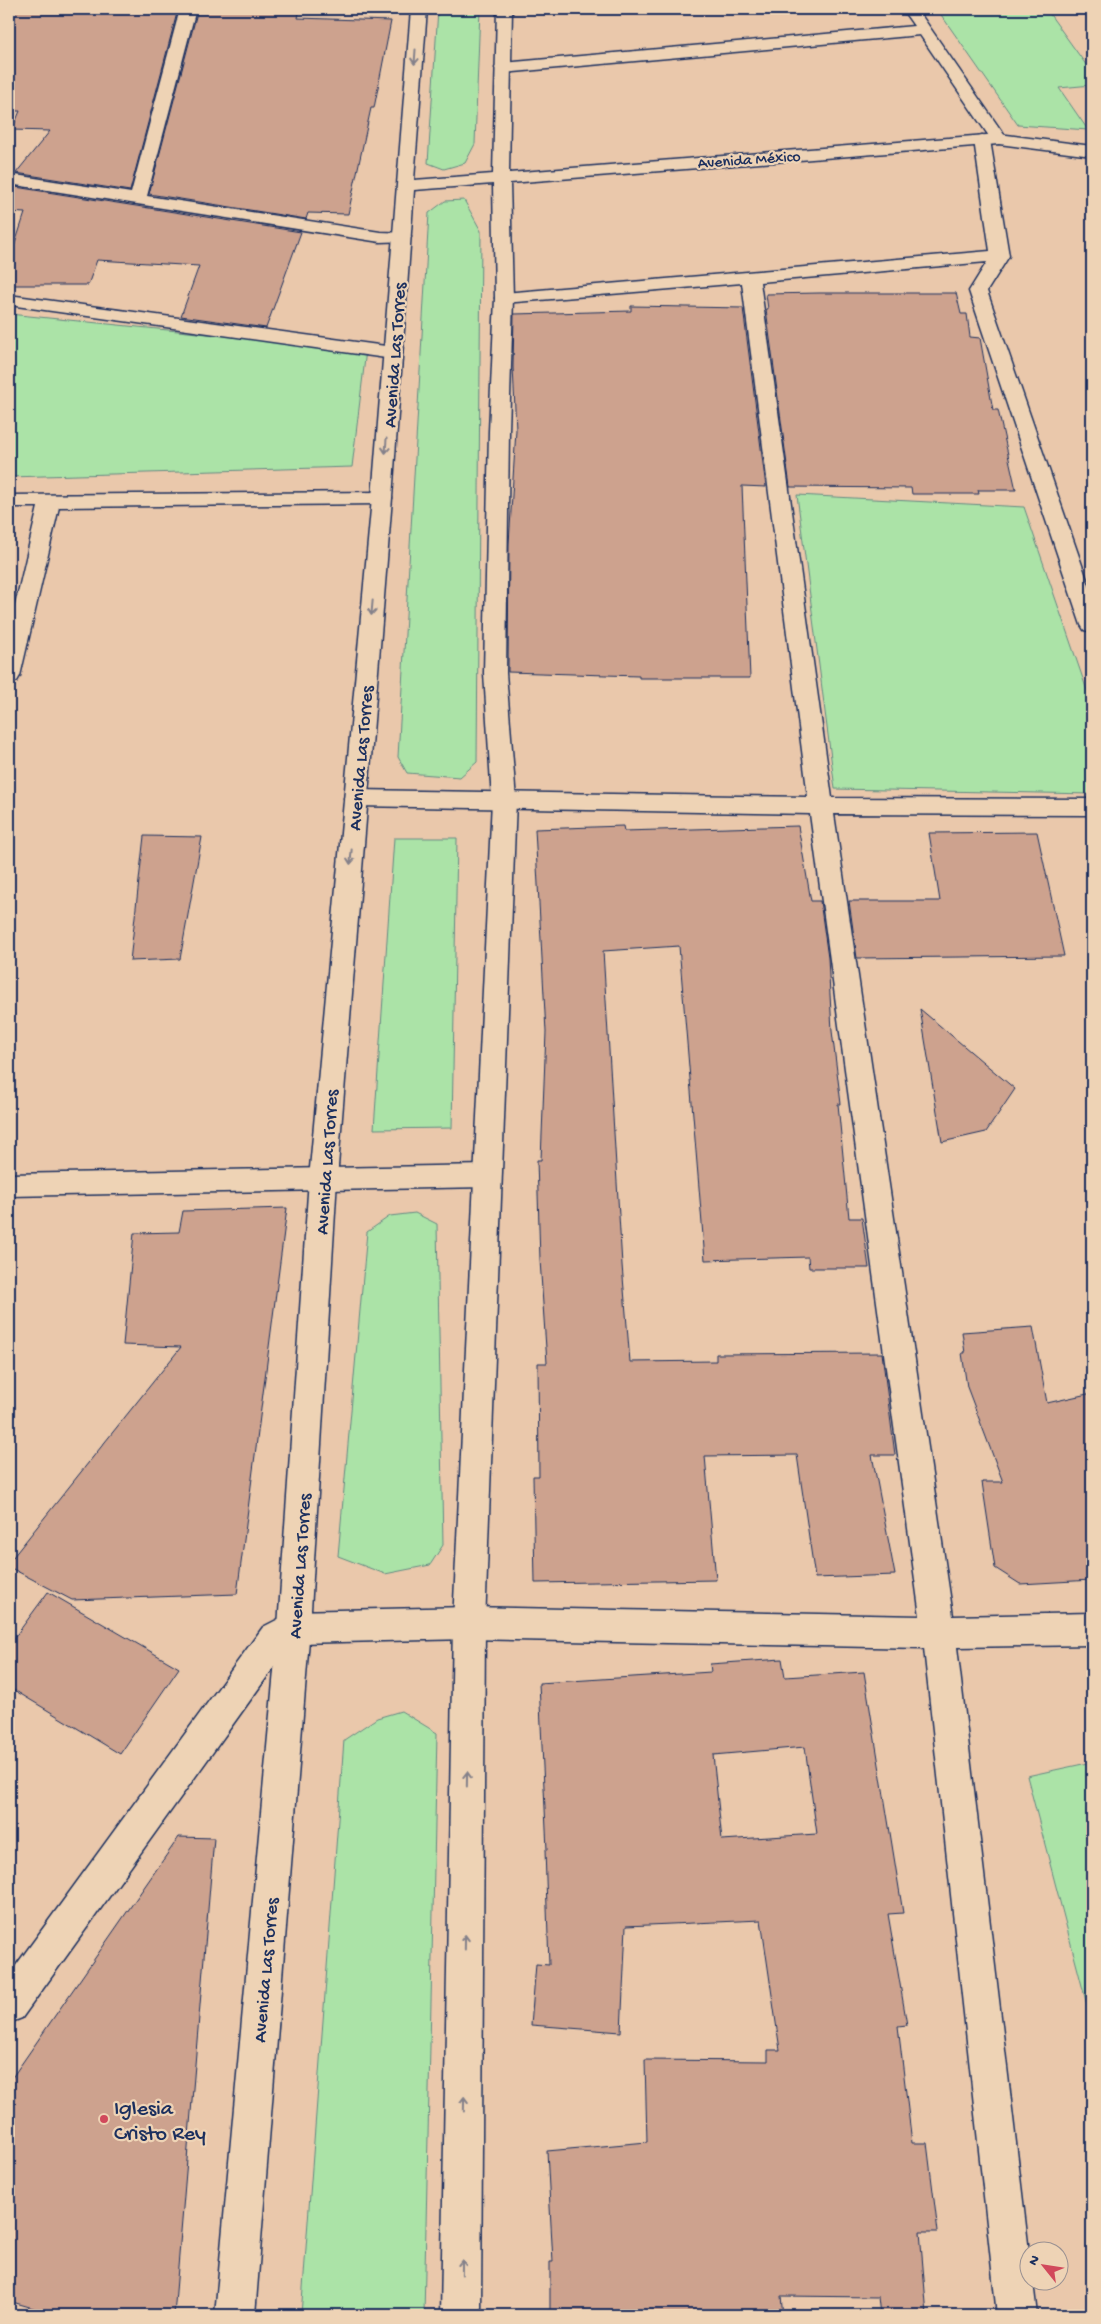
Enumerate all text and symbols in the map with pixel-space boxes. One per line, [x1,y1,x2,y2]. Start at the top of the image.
one-way arrow [411,49,420,65]
street label: Avenida México [697,148,801,175]
street label: Avenida Las Torres [380,281,413,428]
one-way arrow [381,438,390,454]
one-way arrow [368,600,377,616]
street label: Avenida Las Torres [345,684,380,832]
one-way arrow [346,849,355,865]
street label: Avenida Las Torres [312,1088,345,1235]
street label: Avenida Las Torres [285,1492,318,1639]
one-way arrow [462,1771,472,1788]
street label: Avenida Las Torres [250,1896,285,2044]
one-way arrow [460,1934,470,1950]
one-way arrow [459,2096,468,2112]
place label: Iglesia Cristo Rey [114,2097,206,2148]
marker: Iglesia Cristo Rey [98,2113,110,2125]
north arrow [1018,2242,1068,2292]
text: N [1025,2253,1045,2269]
one-way arrow [457,2259,467,2275]

